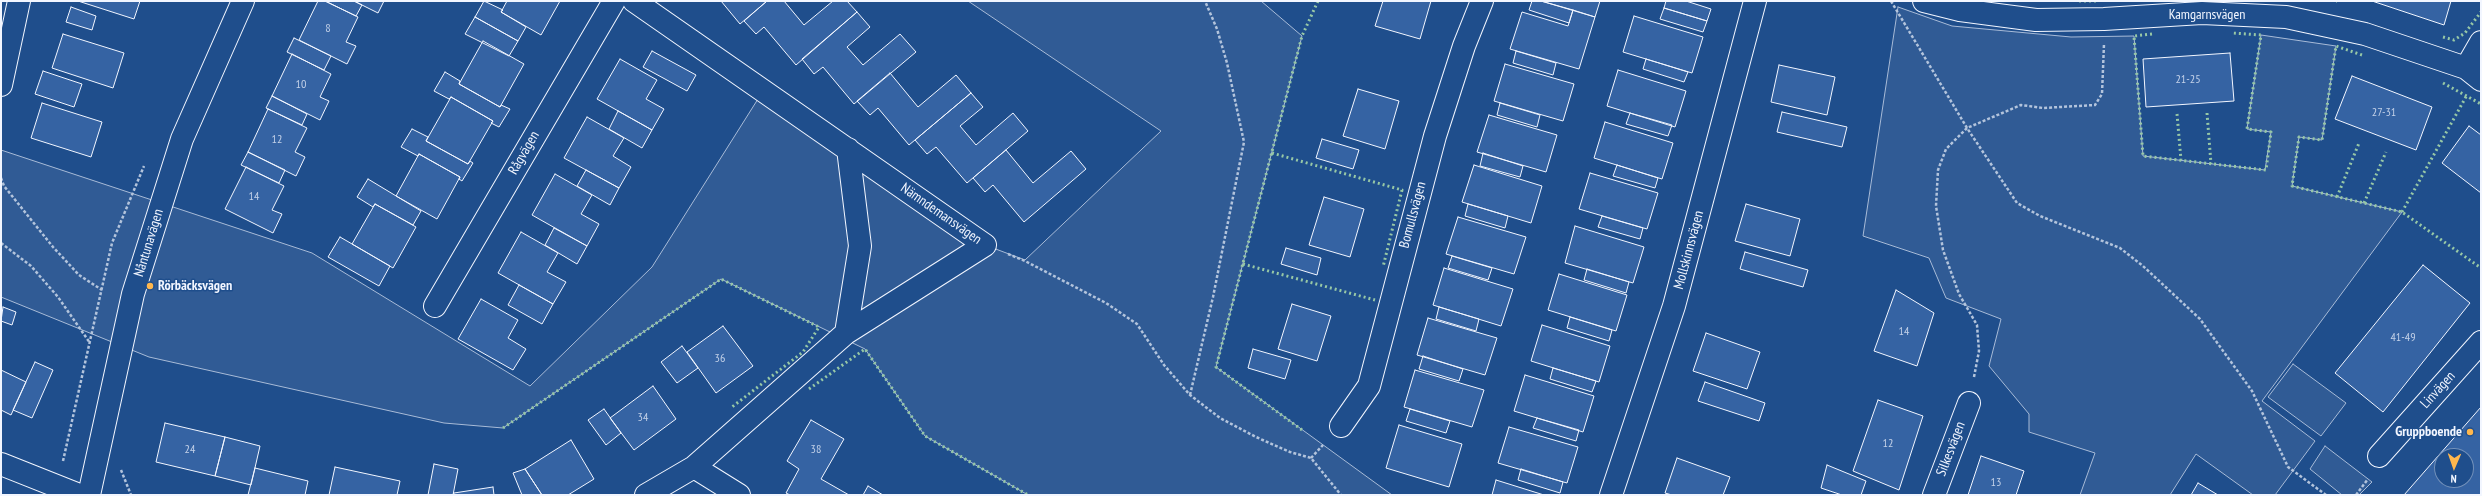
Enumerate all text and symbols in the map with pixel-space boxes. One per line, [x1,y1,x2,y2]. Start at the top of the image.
street label: Kamgarnsvägen [2169,7,2245,23]
house number: 8 [325,22,331,36]
house number: 21-25 [2175,73,2201,87]
house number: 10 [296,78,306,92]
house number: 27-31 [2372,106,2396,120]
street label: Rågvägen [505,128,543,178]
house number: 12 [272,133,282,147]
street label: Nämndemansvägen [897,180,985,248]
street label: Bomullsvägen [1396,180,1430,250]
house number: 14 [249,190,259,204]
street label: Nåntunavägen [131,207,167,279]
street label: Mollskinnsvägen [1670,209,1708,291]
place label: Rörbäcksvägen [158,278,232,294]
marker: Rörbäcksvägen [145,281,155,291]
house number: 14 [1899,325,1909,339]
house number: 41-49 [2390,331,2416,345]
house number: 36 [715,352,725,366]
street label: Linvägen [2417,368,2459,412]
house number: 34 [638,411,648,425]
street label: Silkesvägen [1933,419,1969,479]
place label: Gruppboende [2395,424,2462,440]
marker: Gruppboende [2465,427,2475,437]
house number: 12 [1883,437,1893,451]
house number: 24 [185,443,195,457]
house number: 38 [811,443,821,457]
north arrow [2434,448,2474,488]
text: N [2450,472,2457,486]
house number: 13 [1991,476,2001,490]

